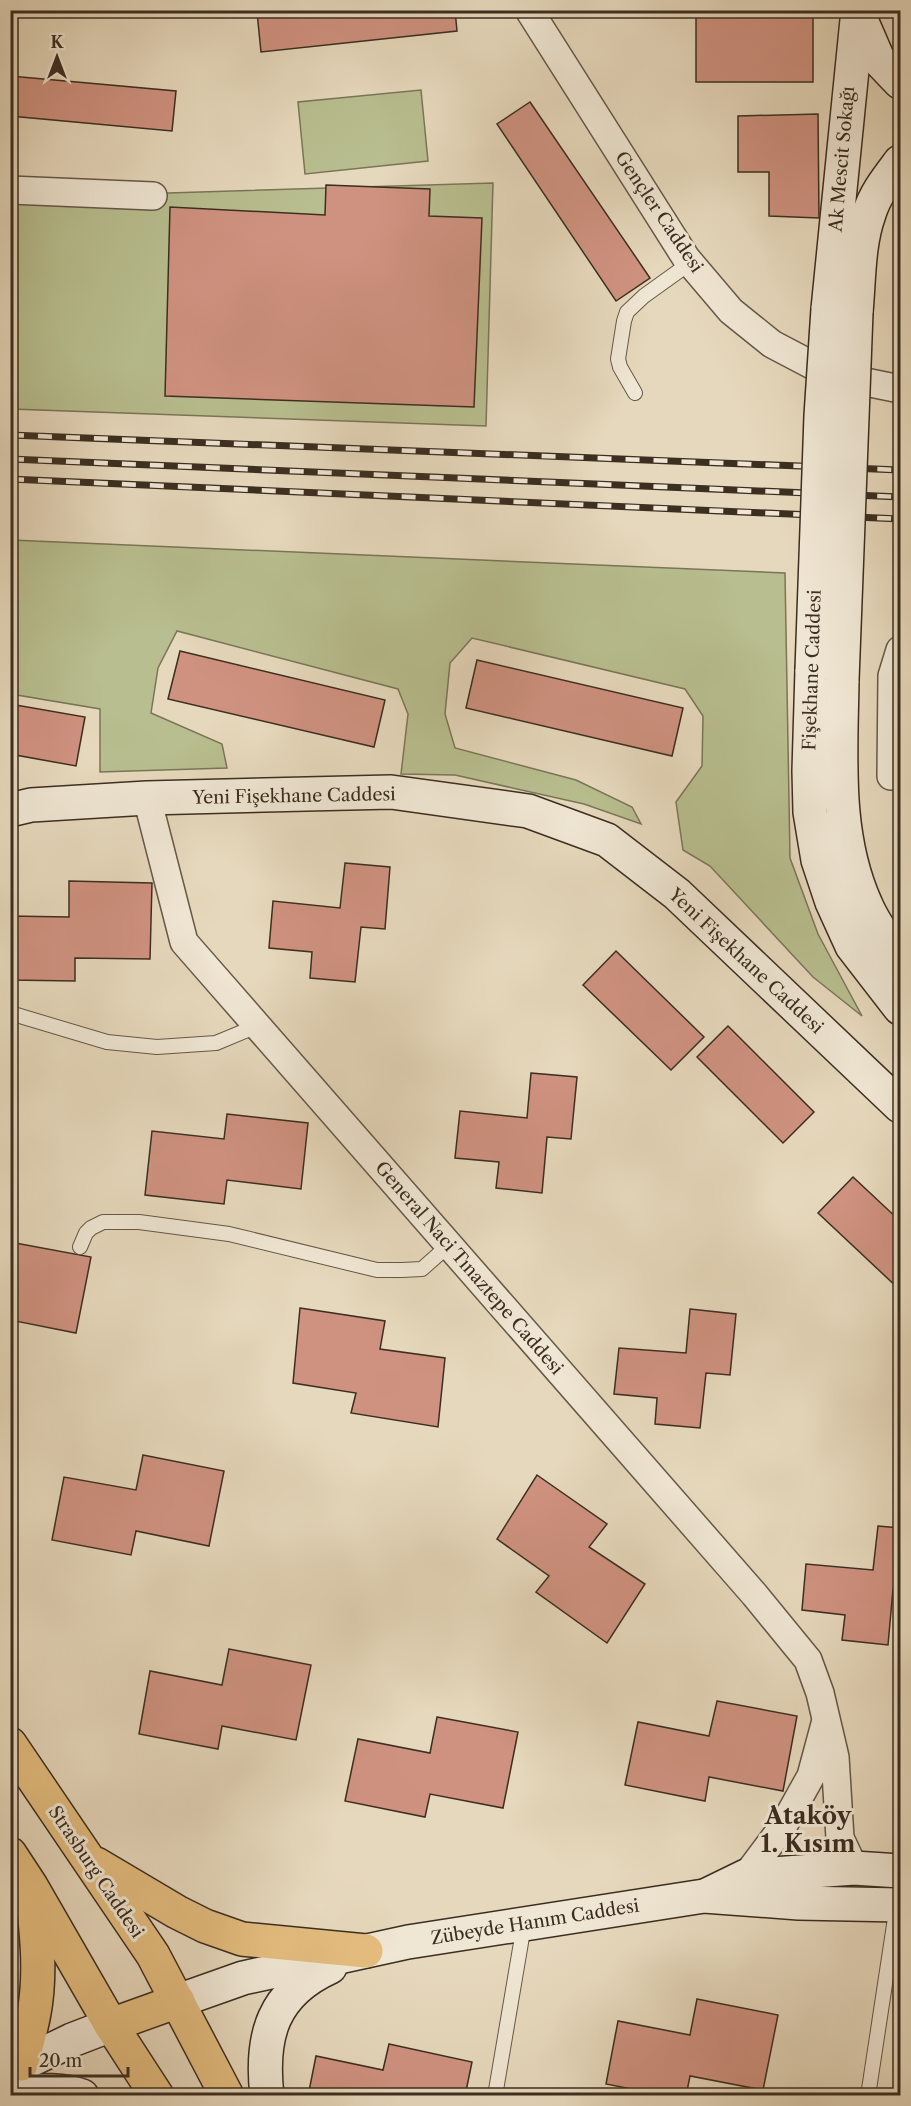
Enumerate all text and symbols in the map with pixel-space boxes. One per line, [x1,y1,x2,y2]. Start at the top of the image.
north arrow [27,27,87,87]
text: K [51,32,65,52]
street label: Ak Mescit Sokağı [825,85,859,234]
street label: Gençler Caddesi [610,147,708,277]
street label: Fişekhane Caddesi [798,589,826,751]
street label: Yeni Fişekhane Caddesi [191,783,396,809]
street label: Yeni Fişekhane Caddesi [663,883,828,1039]
street label: General Naci Tınaztepe Caddesi [370,1157,568,1379]
district label: Ataköy 1. Kısım [761,1801,855,1858]
street label: Strasburg Caddesi [44,1802,149,1943]
street label: Zübeyde Hanım Caddesi [429,1895,641,1949]
scale bar [30,2040,128,2078]
text: 20 m [39,2050,83,2072]

